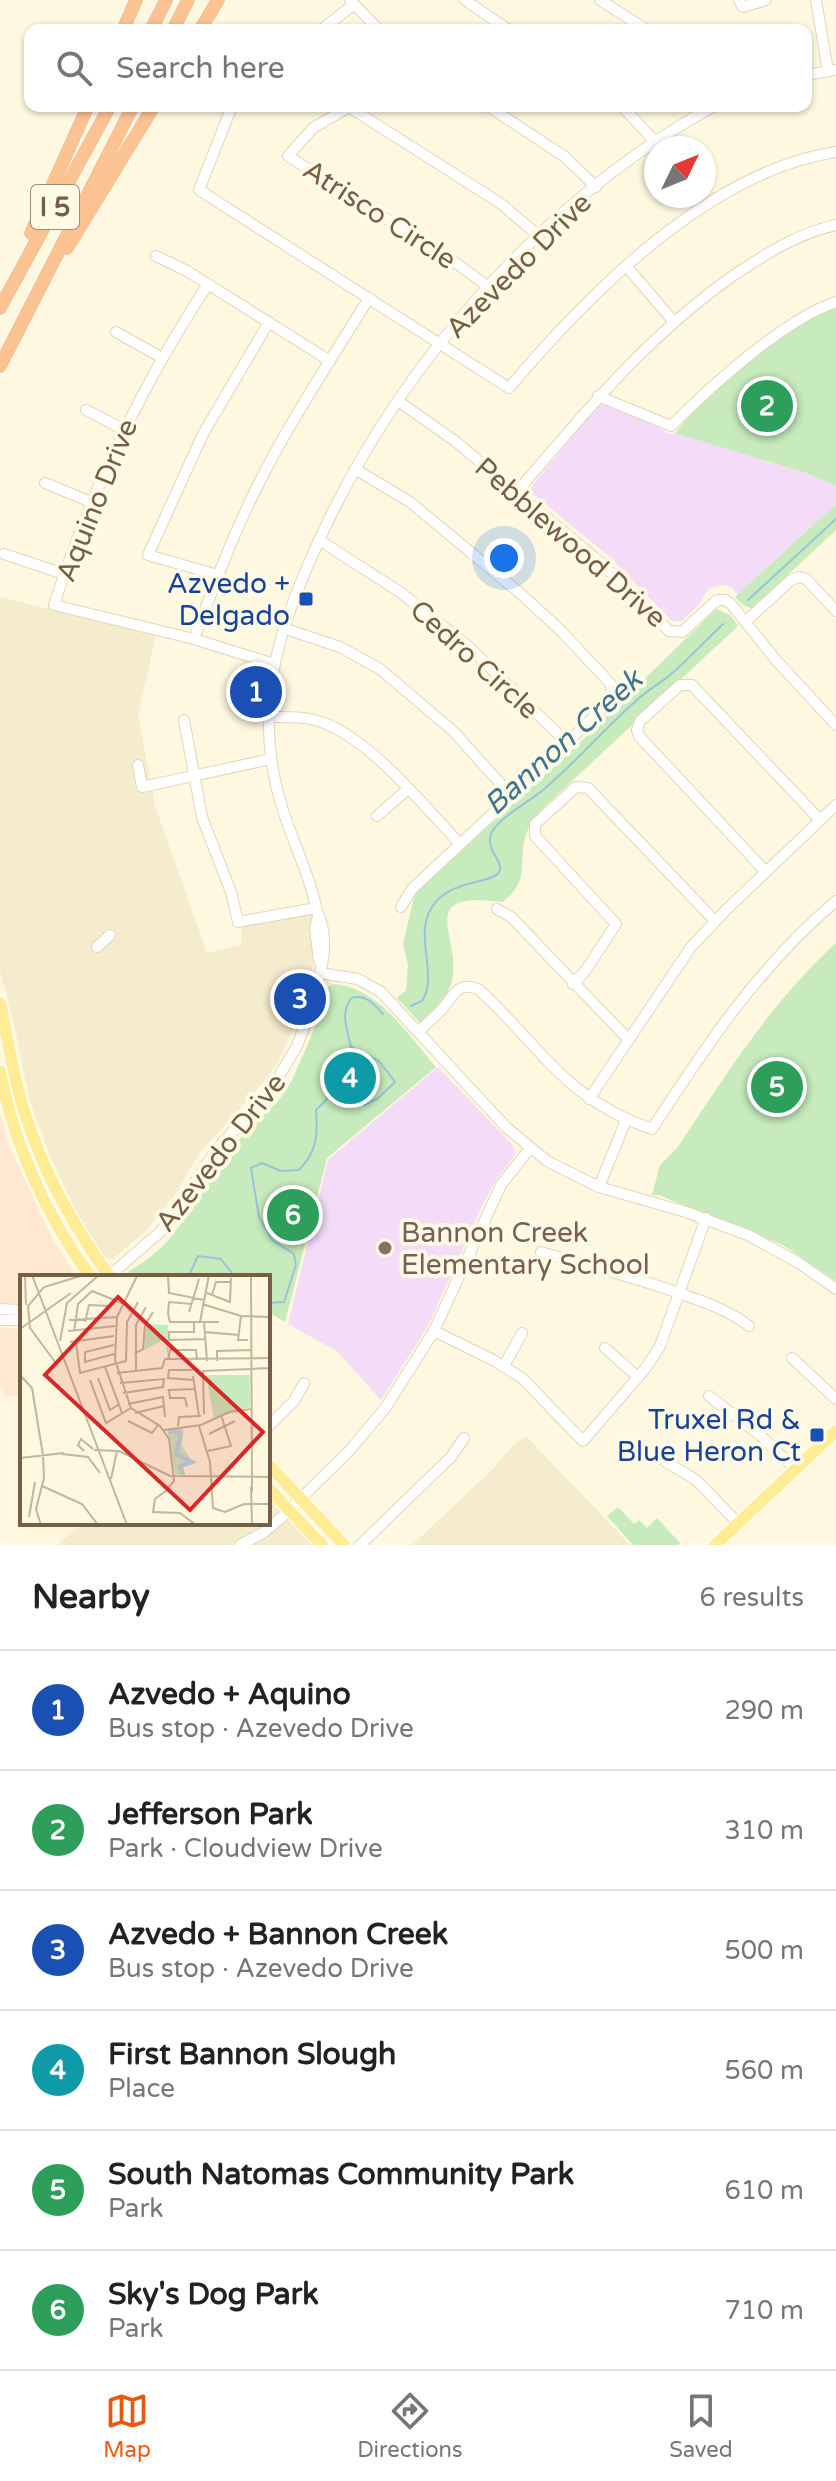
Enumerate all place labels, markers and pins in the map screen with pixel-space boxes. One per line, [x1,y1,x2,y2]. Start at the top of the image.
pin: 2 [741,376,793,436]
place label: Azvedo + Delgado [167,567,290,633]
marker: Azvedo + Delgado [297,590,315,608]
pin: 1 [230,662,282,722]
pin: 3 [274,969,326,1029]
pin: 4 [324,1048,376,1108]
pin: 5 [751,1057,803,1117]
pin: 6 [267,1185,319,1245]
place label: Bannon Creek Elementary School [401,1216,650,1282]
marker: Bannon Creek Elementary School [376,1239,394,1257]
place label: Truxel Rd & Blue Heron Ct [617,1403,801,1469]
marker: Truxel Rd & Blue Heron Ct [808,1426,826,1444]

